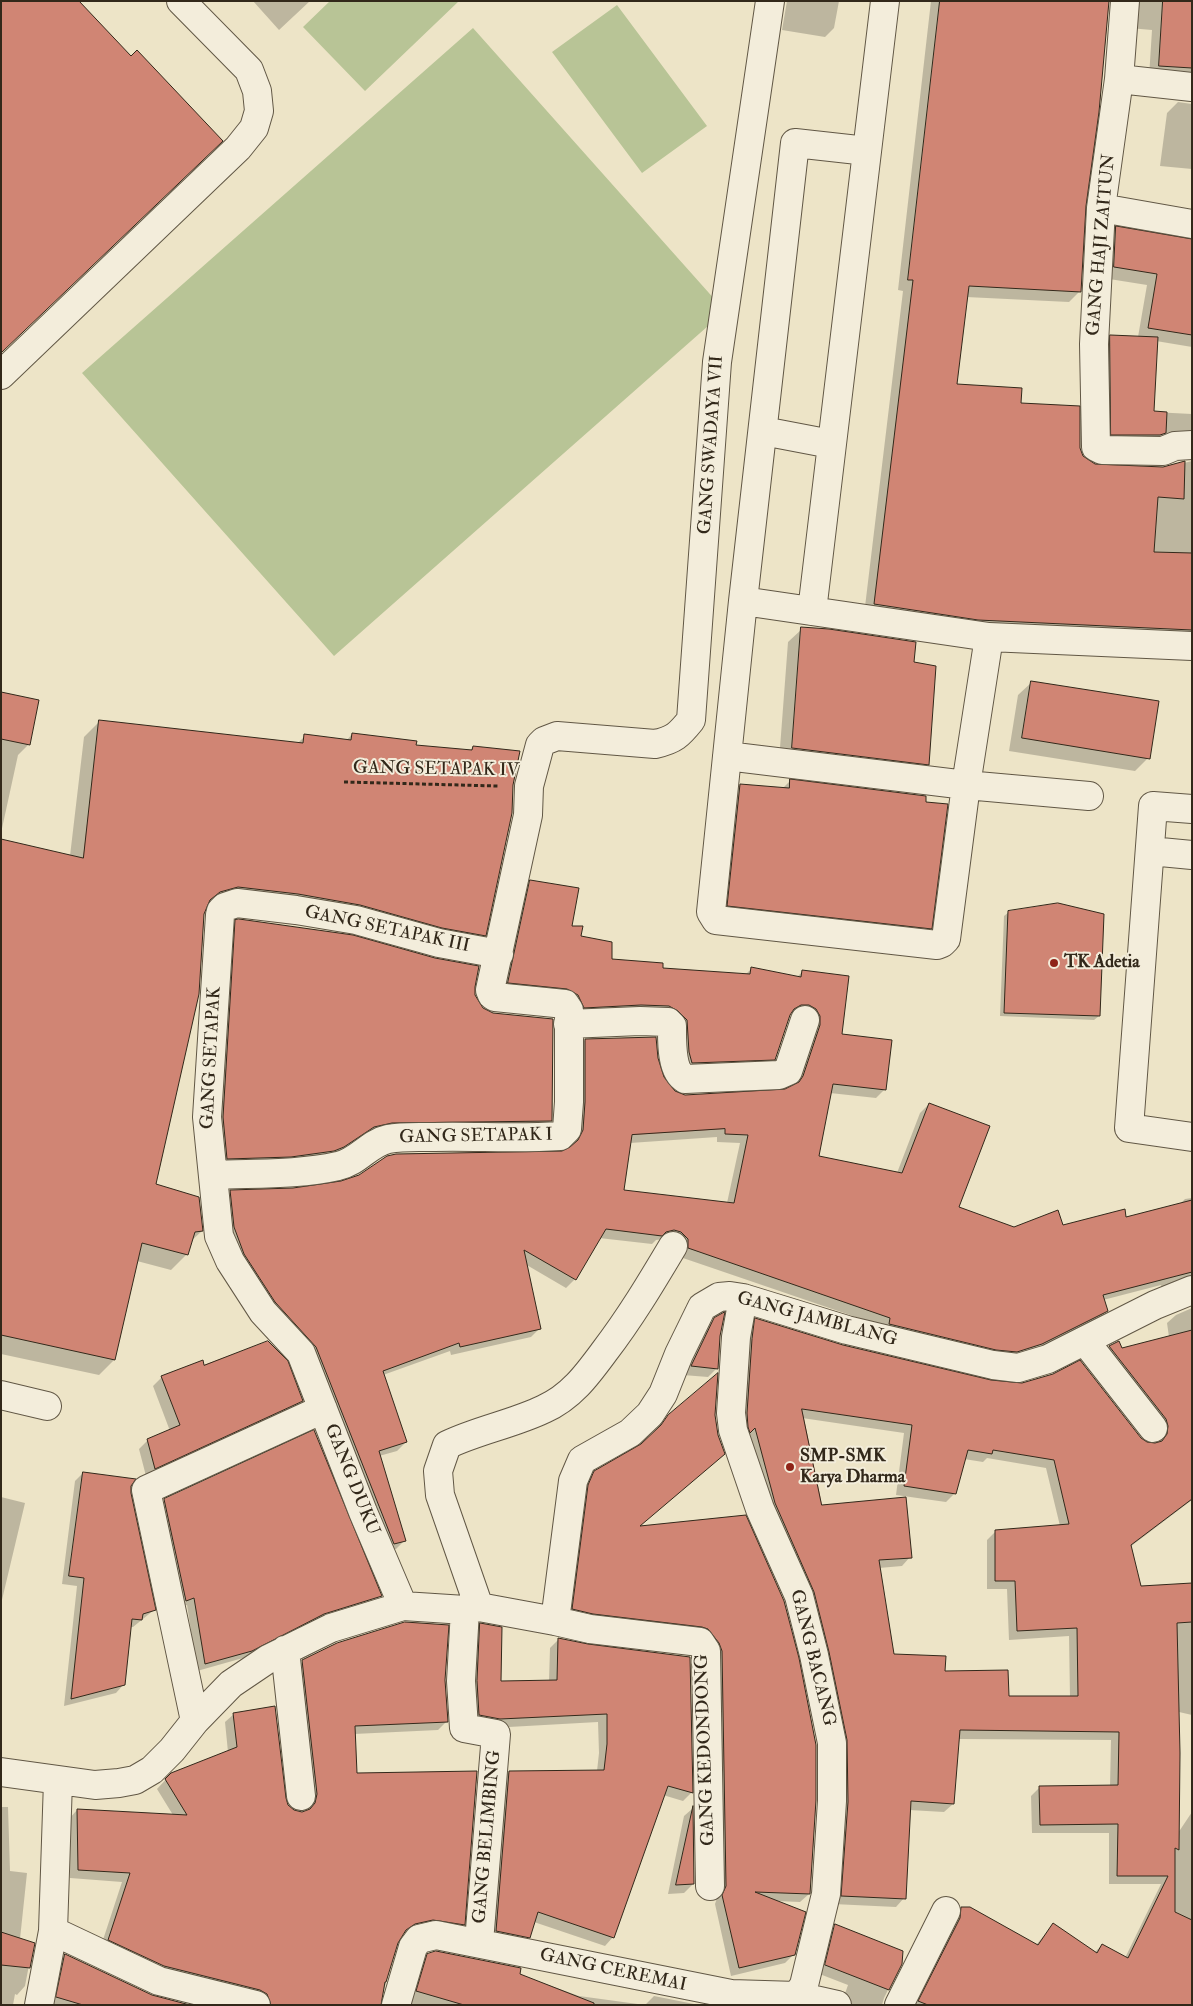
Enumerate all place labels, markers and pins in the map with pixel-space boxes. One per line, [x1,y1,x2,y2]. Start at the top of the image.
place label: TK Adetia [1064,952,1140,974]
marker: TK Adetia [1048,957,1060,969]
place label: SMP-SMK Karya Dharma [800,1446,905,1488]
marker: SMP-SMK Karya Dharma [784,1461,796,1473]

